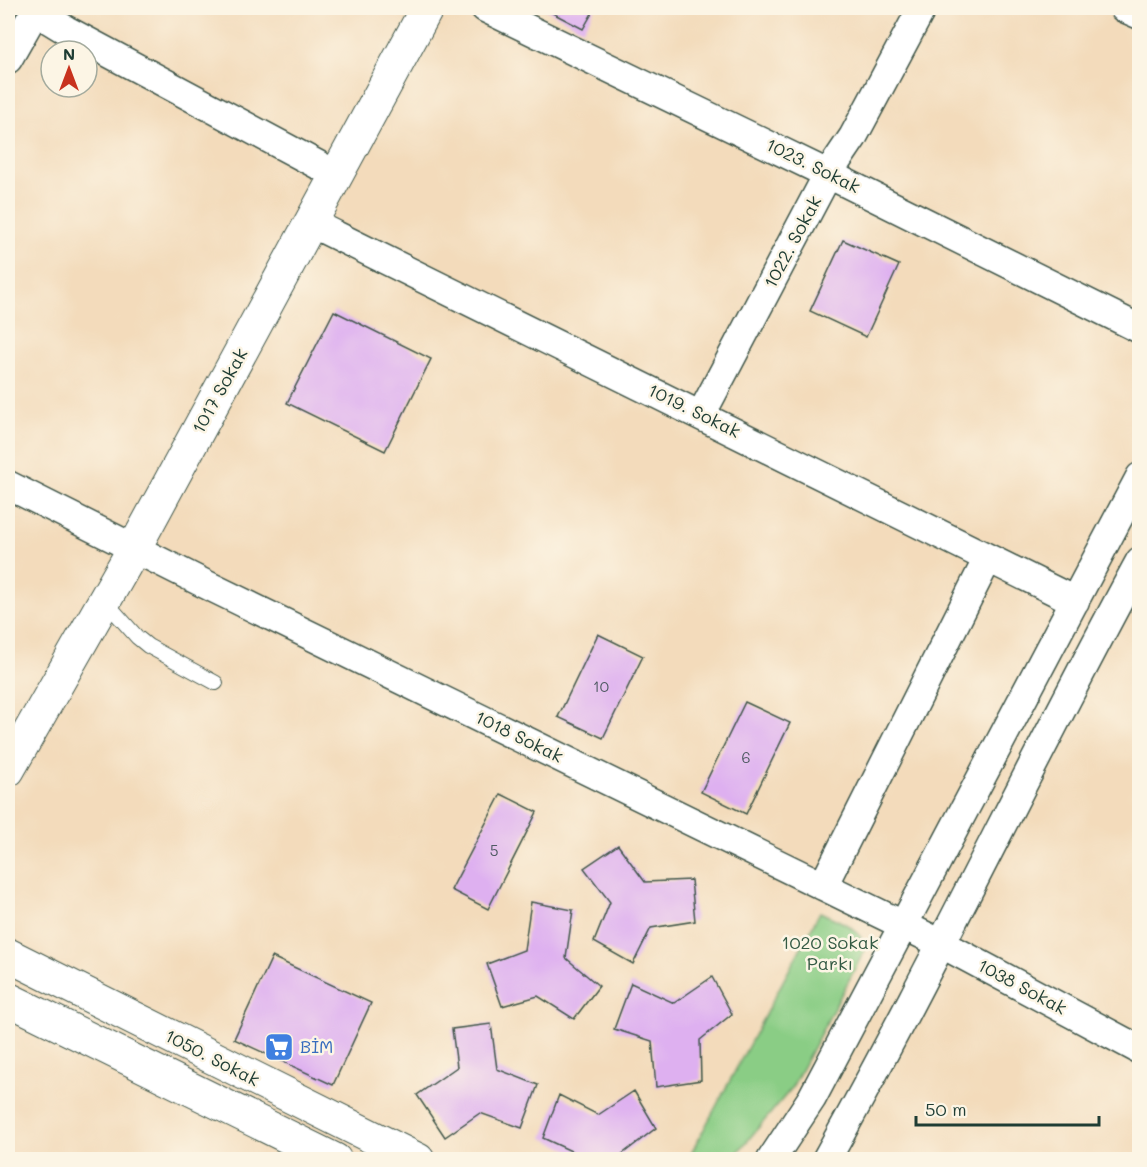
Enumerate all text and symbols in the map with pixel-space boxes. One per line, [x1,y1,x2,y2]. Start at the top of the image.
north arrow [39,39,99,99]
text: N [63,43,75,64]
street label: 1023. Sokak [762,132,865,198]
street label: 1022. Sokak [758,191,827,292]
street label: 1017 Sokak [186,344,252,437]
street label: 1019. Sokak [644,377,745,443]
house number: 10 [593,676,609,696]
street label: 1018 Sokak [471,704,567,768]
house number: 6 [741,747,751,767]
house number: 5 [490,840,498,860]
park label: 1020 Sokak Parkı [781,930,879,975]
street label: 1038 Sokak [974,953,1071,1020]
street label: 1050. Sokak [161,1023,264,1091]
supermarket icon: BİM [263,1031,295,1063]
place label: BİM [300,1034,333,1058]
scale bar [916,1089,1099,1127]
text: 50 m [925,1097,967,1121]

